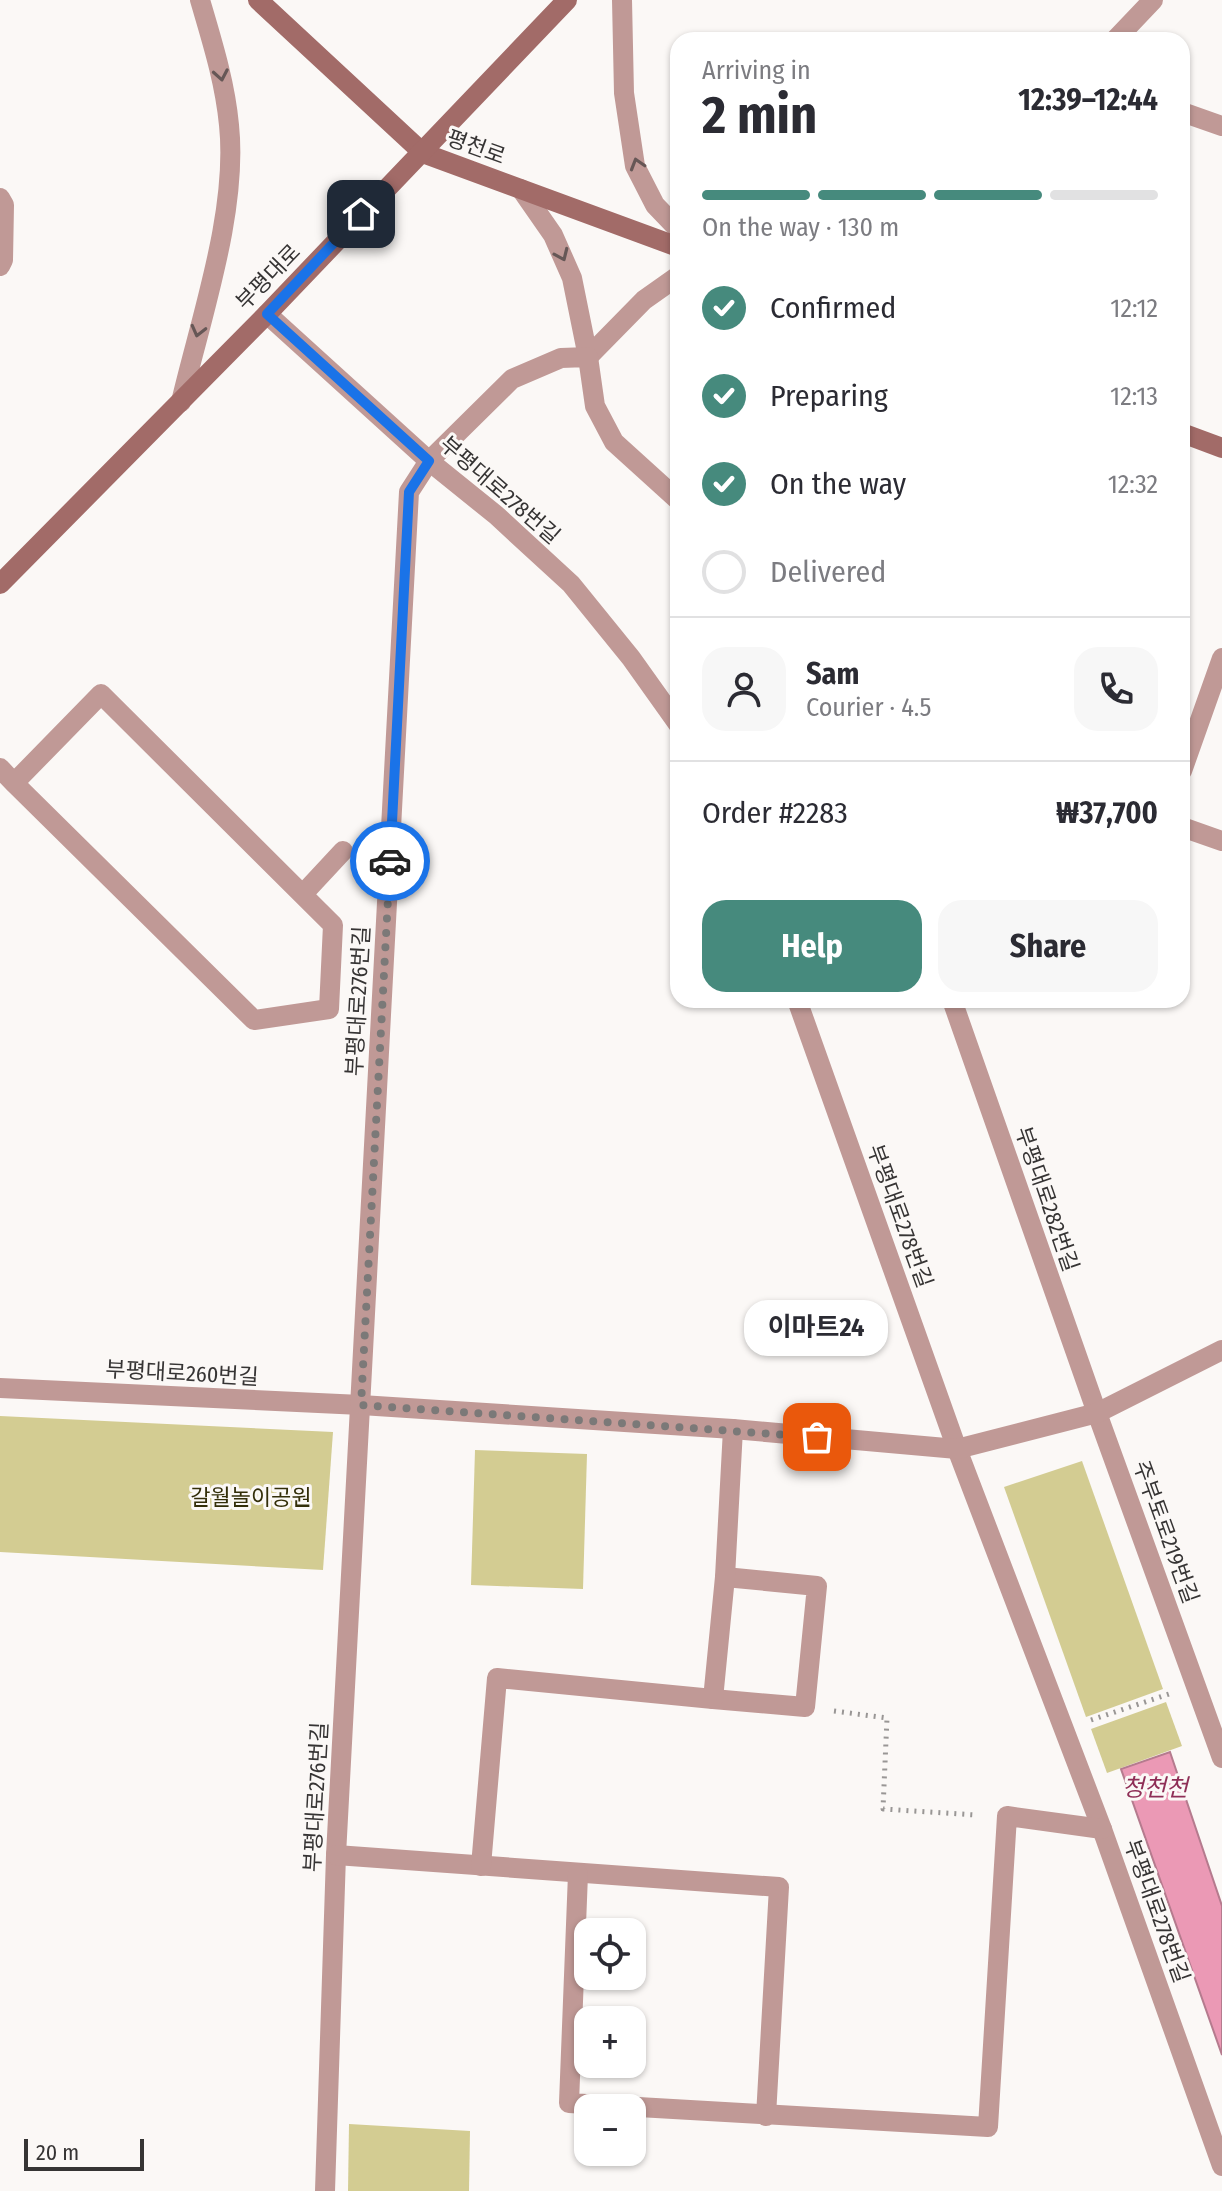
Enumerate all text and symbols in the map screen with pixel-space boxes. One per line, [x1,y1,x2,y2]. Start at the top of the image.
text: Arriving in [702,55,811,86]
one-way arrow [211,68,228,82]
text: 12:39–12:44 [1018,82,1158,118]
text: 2 min [702,84,817,147]
street label: 평천로 [443,124,509,170]
one-way arrow [630,158,646,172]
pin [327,180,395,248]
icon: home [339,192,383,236]
text: On the way · 130 m [702,212,899,243]
street label: 부평대로 [230,239,306,315]
one-way arrow [552,247,568,261]
icon: check [702,286,746,330]
text: Confirmed [770,290,896,326]
text: 12:12 [1110,293,1158,324]
one-way arrow [190,323,207,337]
icon: check [702,374,746,418]
text: Preparing [770,378,888,414]
text: 12:13 [1110,381,1158,412]
street label: 부평대로278번길 [434,430,566,550]
icon: check [702,462,746,506]
text: On the way [770,466,906,502]
text: 12:32 [1108,469,1158,500]
text: Delivered [770,554,886,590]
button: person [702,647,786,731]
button: phone [1074,647,1158,731]
text: Sam [806,656,859,692]
text: Courier · 4.5 [806,692,932,723]
text: Order #2283 [702,795,848,831]
text: ₩37,700 [1056,795,1158,831]
courier [350,821,430,901]
icon: car [368,839,412,883]
button: Help [702,900,922,992]
button: Share [938,900,1158,992]
street label: 부평대로276번길 [341,925,375,1077]
street label: 부평대로282번길 [1010,1123,1084,1275]
street label: 부평대로278번길 [862,1141,938,1291]
callout: 이마트24 [745,1301,889,1357]
text: 이마트24 [768,1312,864,1343]
street label: 부평대로260번길 [105,1356,259,1390]
pin [783,1403,851,1471]
icon: bag [795,1415,839,1459]
street label: 주부토로219번길 [1128,1457,1204,1607]
park label: 갈월놀이공원 [190,1484,312,1511]
street label: 부평대로276번길 [299,1721,333,1873]
water label: 청천천 [1122,1774,1191,1802]
street label: 부평대로278번길 [1119,1836,1195,1986]
map controls [574,1918,646,2166]
button: locate [574,1918,646,1990]
button: + [574,2006,646,2078]
button: − [574,2094,646,2166]
scale bar [24,2135,144,2171]
text: 20 m [36,2139,79,2166]

